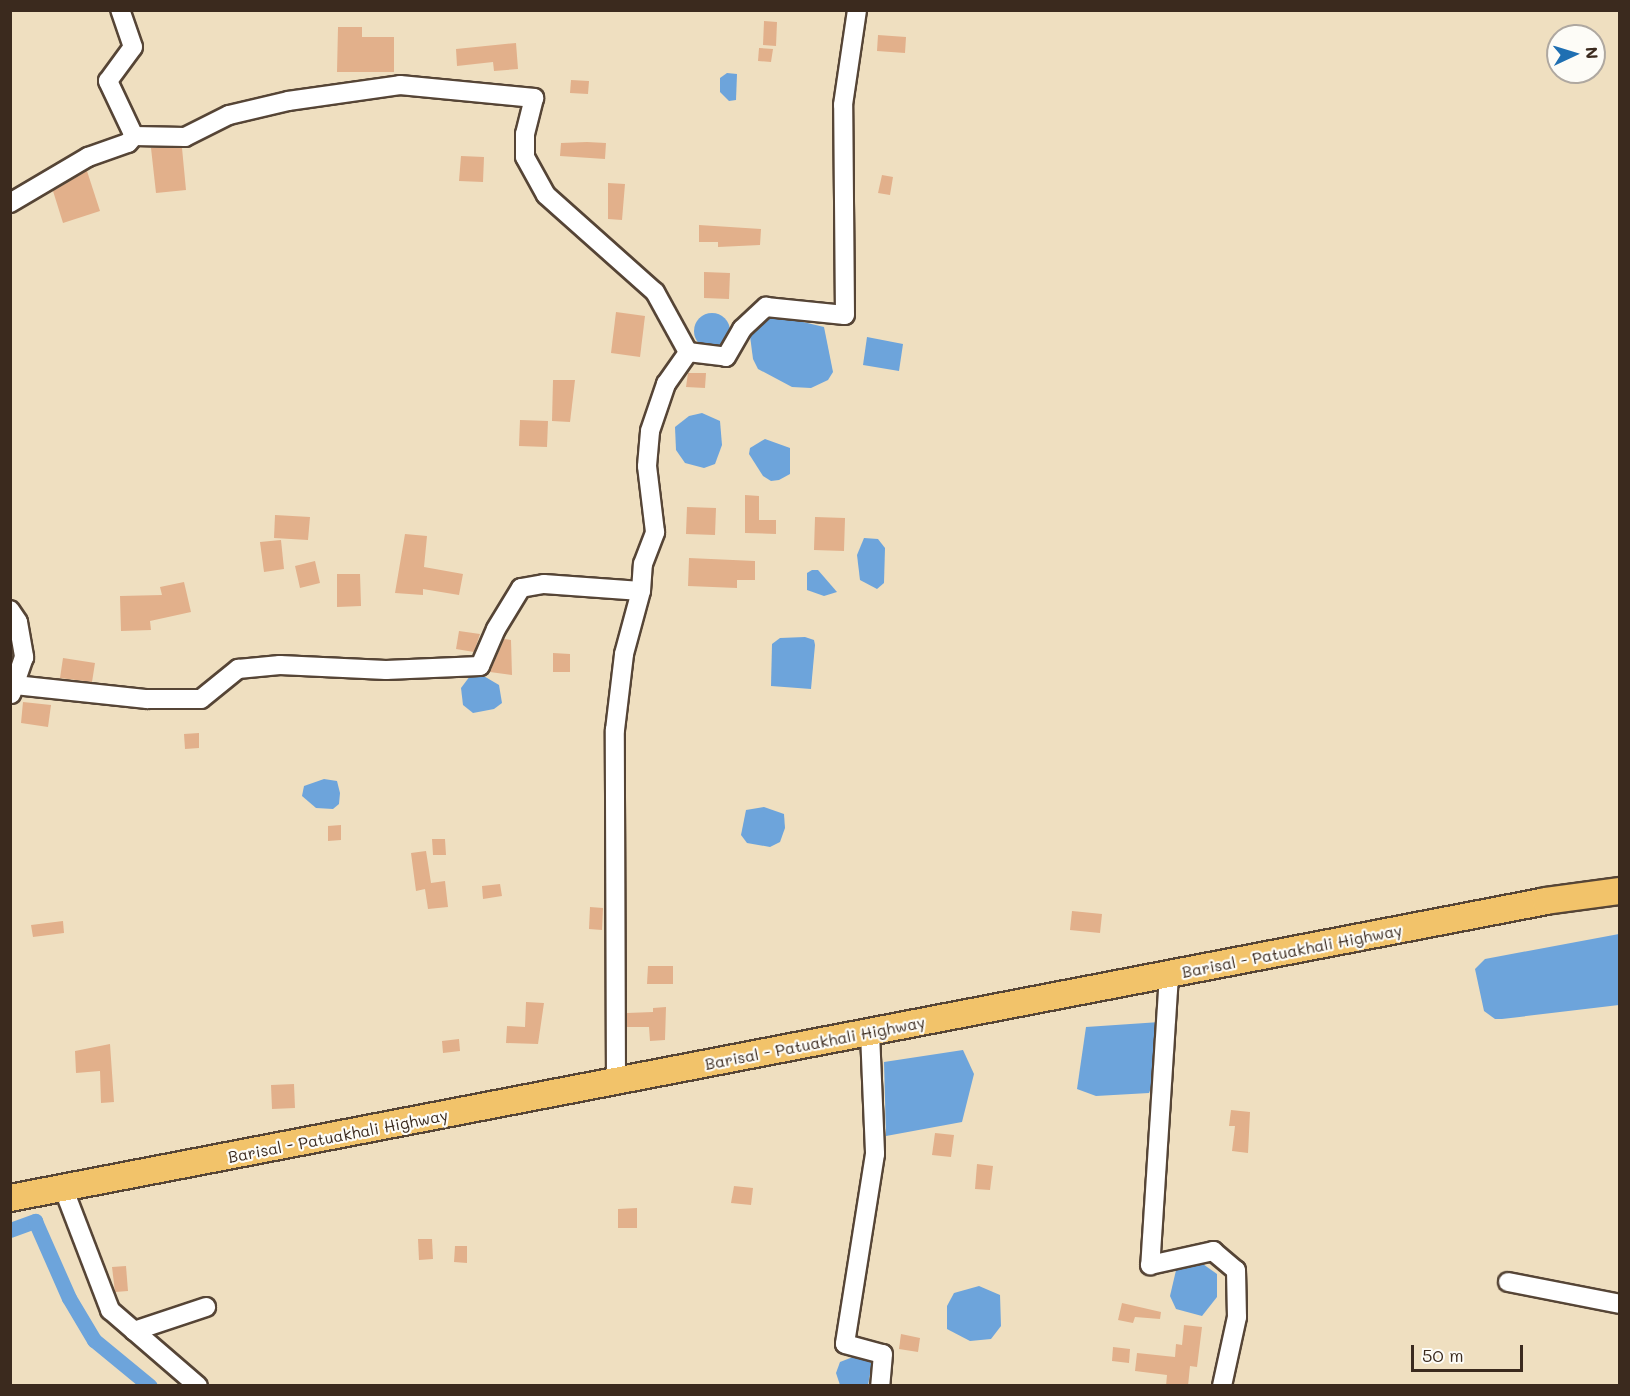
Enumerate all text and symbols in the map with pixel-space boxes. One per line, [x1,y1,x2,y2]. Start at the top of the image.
north arrow [1546,24,1606,84]
text: N [1582,46,1603,60]
street label: Barisal - Patuakhali Highway [1180,920,1404,982]
street label: Barisal - Patuakhali Highway [703,1012,927,1074]
street label: Barisal - Patuakhali Highway [226,1105,450,1167]
scale bar [1414,1333,1526,1371]
text: 50 m [1422,1343,1464,1367]

